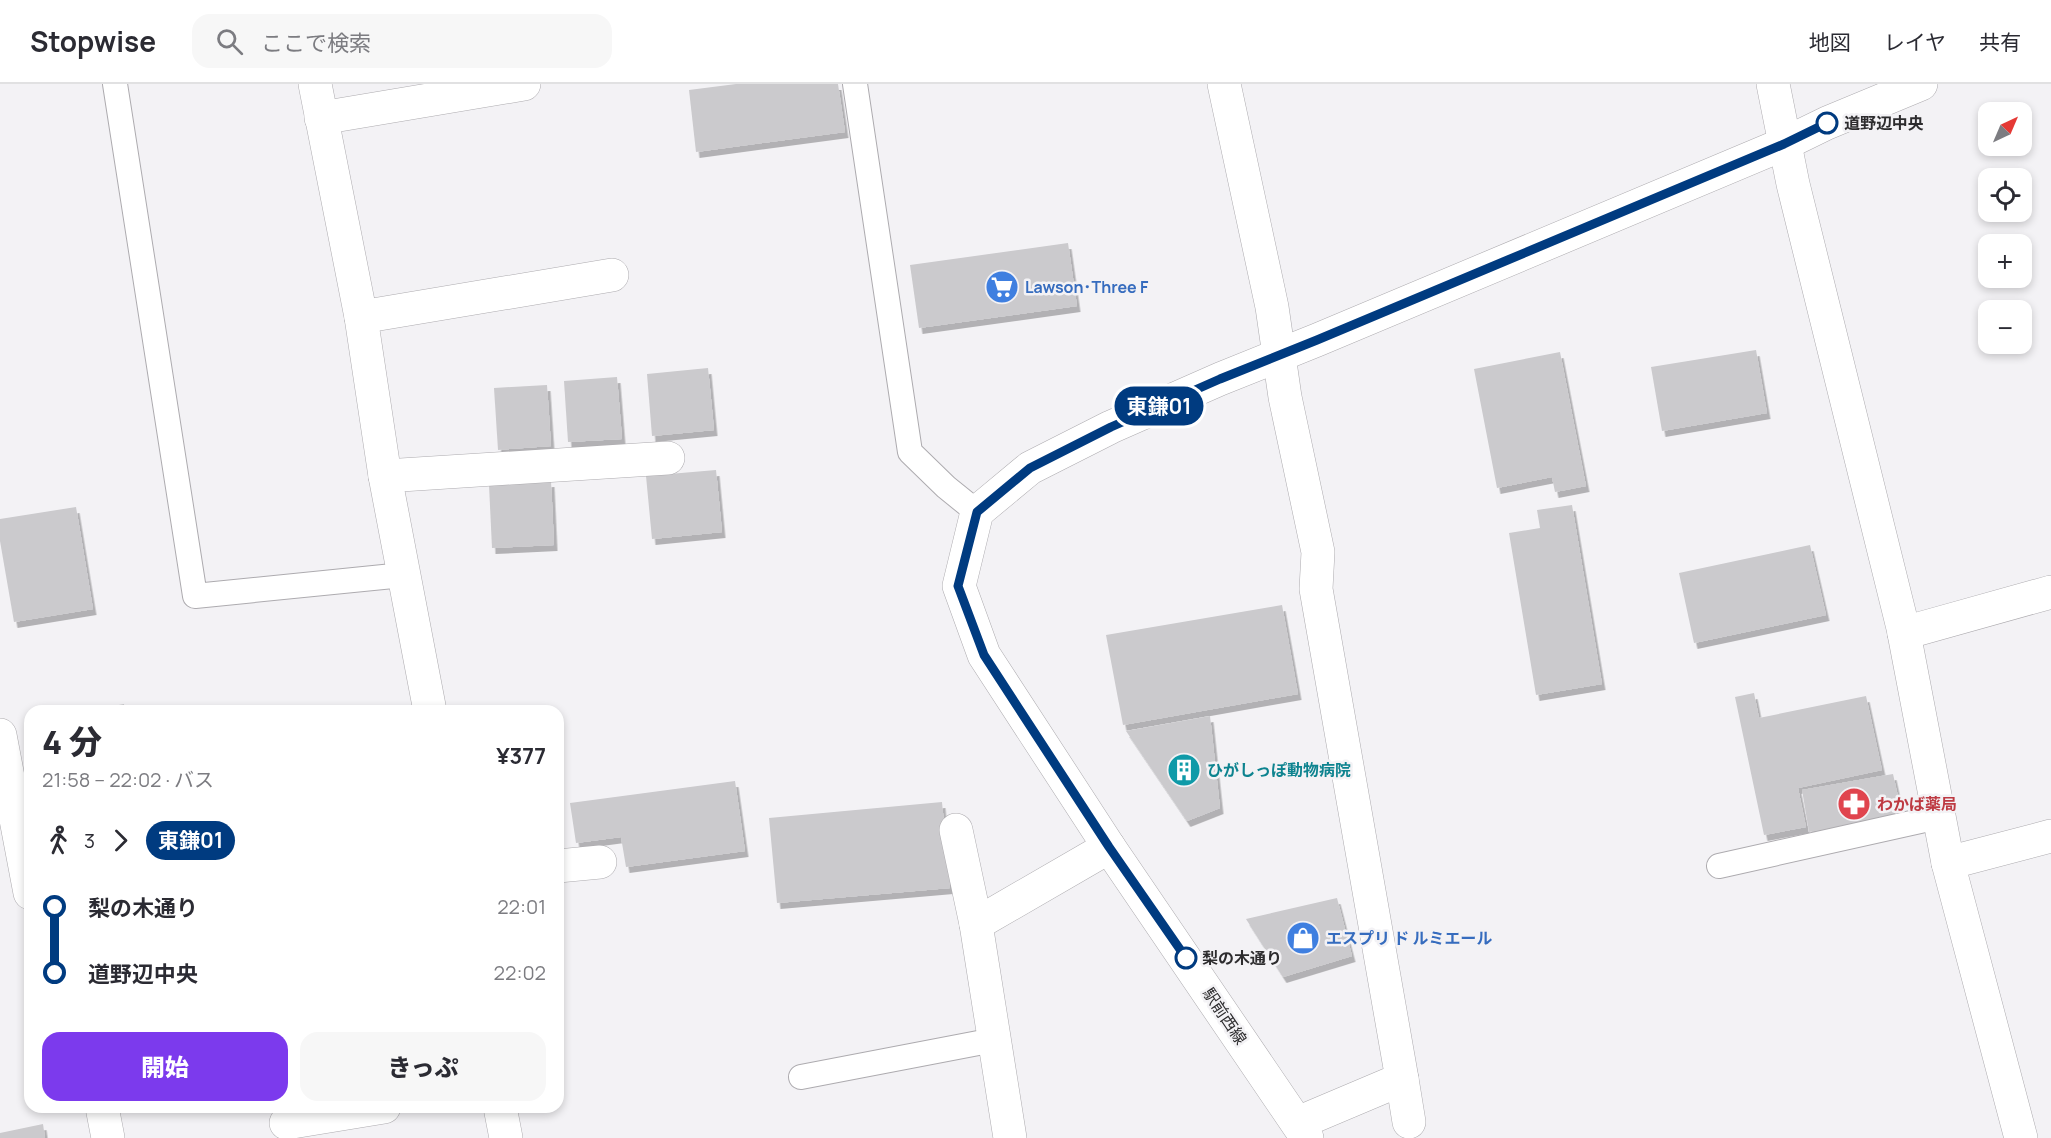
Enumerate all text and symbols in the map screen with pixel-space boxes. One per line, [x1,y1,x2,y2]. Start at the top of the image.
search box [192,14,612,68]
text: Stopwise [30,22,156,60]
icon: search [213,25,246,58]
text: ここで検索 [261,28,371,58]
text: 地図 [1809,28,1851,56]
text: レイヤ [1884,28,1946,56]
text: 共有 [1979,28,2021,56]
north arrow [1978,102,2032,156]
map controls [1978,102,2032,354]
marker: 道野辺中央 [1816,112,1838,134]
place label: 道野辺中央 [1844,112,1924,134]
button: locate [1978,168,2032,222]
button: + [1978,234,2032,288]
supermarket icon: Lawson･Three F [984,269,1020,305]
place label: Lawson･Three F [1025,276,1149,298]
button: − [1978,300,2032,354]
line badge: 東鎌01 [1117,386,1201,426]
text: 東鎌01 [1126,392,1192,420]
text: 4 分 [42,719,102,764]
text: ¥377 [496,741,546,771]
building icon: ひがしっぽ動物病院 [1166,752,1202,788]
place label: ひがしっぽ動物病院 [1207,759,1351,781]
text: 21:58 – 22:02 · バス [42,766,214,793]
pharmacy icon: わかば薬局 [1836,786,1872,822]
place label: わかば薬局 [1877,793,1957,815]
icon: walk [42,824,75,857]
icon: forward [104,824,137,857]
text: 東鎌01 [158,826,223,854]
text: 3 [84,827,95,854]
text: 梨の木通り [88,893,198,923]
text: 22:01 [497,893,546,920]
shop icon: エスプリ ド ルミエール [1285,920,1321,956]
place label: エスプリ ド ルミエール [1326,927,1492,949]
marker: 梨の木通り [1175,947,1197,969]
place label: 梨の木通り [1202,947,1282,969]
text: 道野辺中央 [88,959,198,989]
text: 22:02 [494,959,546,986]
street label: 駅前西線 [1198,983,1252,1049]
button: 開始 [42,1032,288,1101]
button: きっぷ [300,1032,546,1101]

